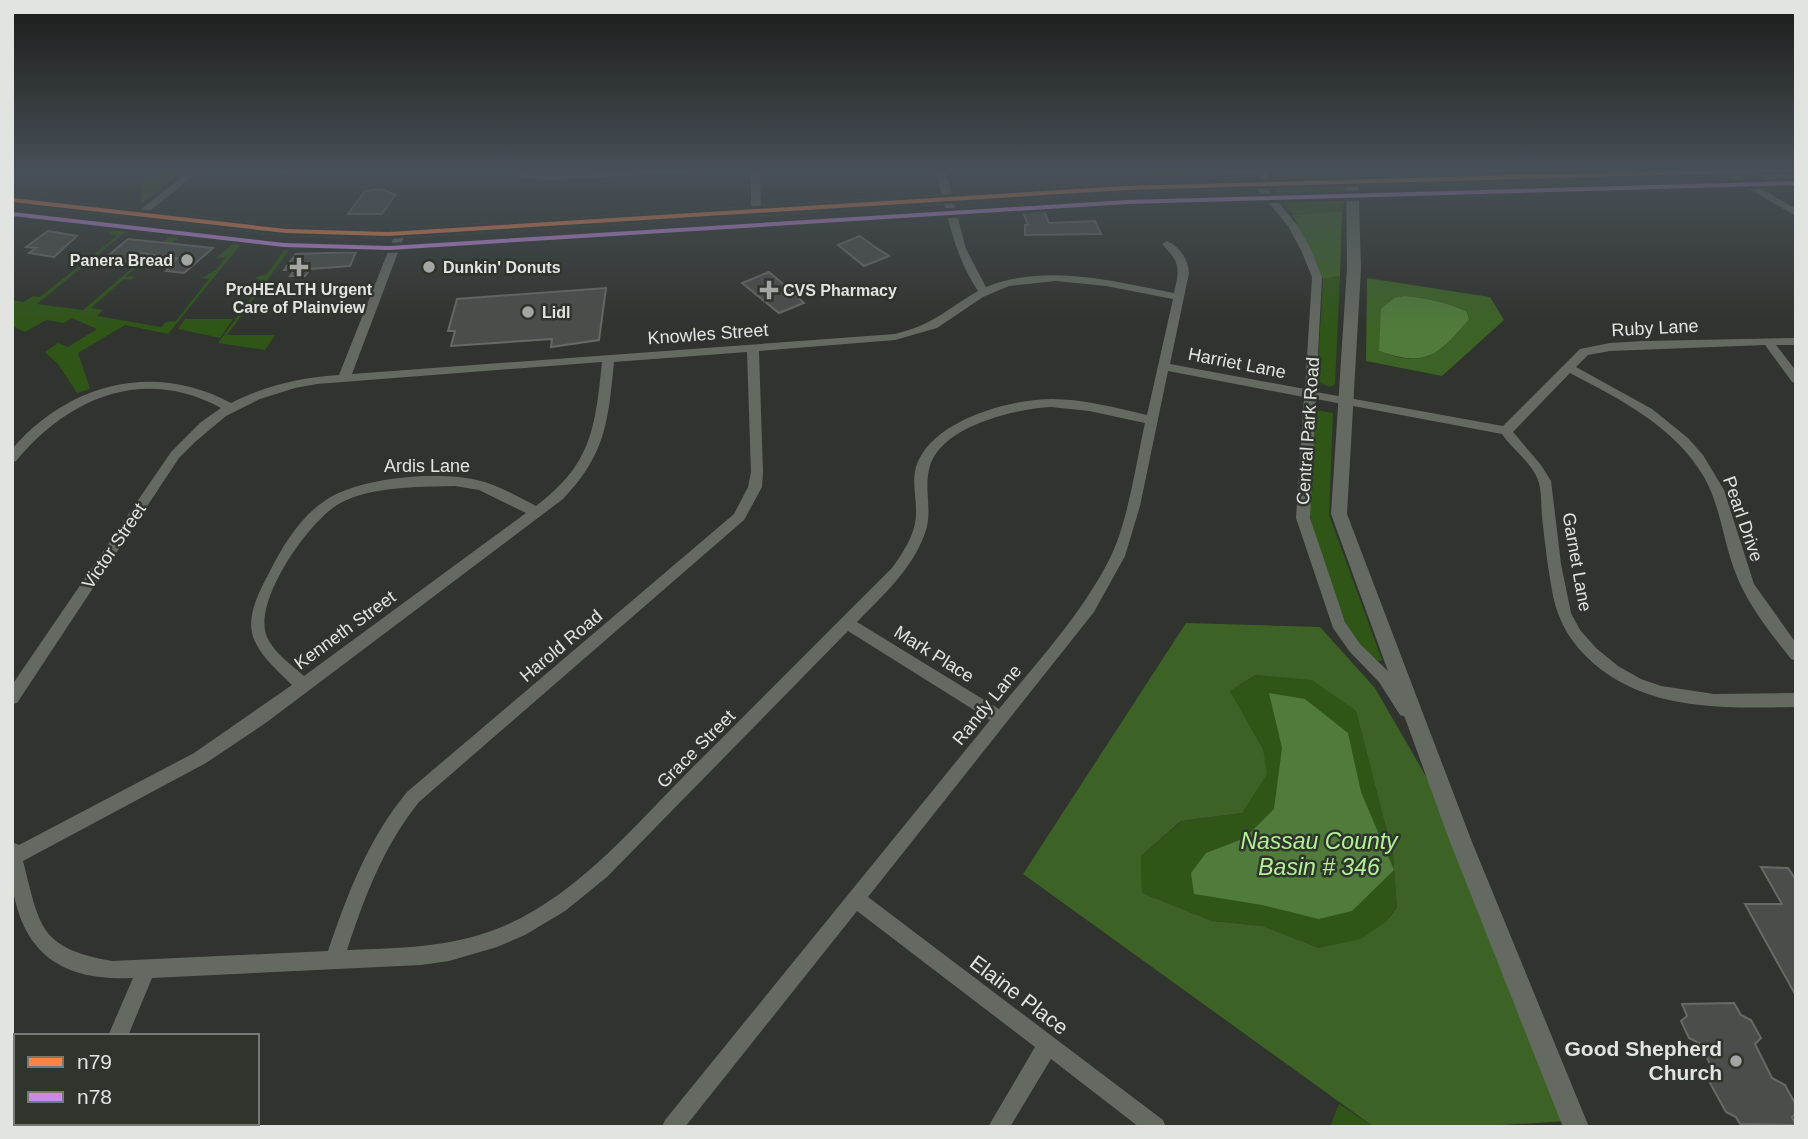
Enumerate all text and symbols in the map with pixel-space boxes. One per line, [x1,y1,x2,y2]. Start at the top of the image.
place label: Panera Bread [70,252,173,269]
marker: Panera Bread [179,252,195,268]
marker: ProHEALTH Urgent Care of Plainview [289,257,309,277]
marker: Dunkin' Donuts [421,259,437,275]
place label: Dunkin' Donuts [443,259,561,276]
place label: ProHEALTH Urgent Care of Plainview [226,281,373,316]
marker: CVS Pharmacy [761,282,777,298]
place label: CVS Pharmacy [783,282,897,299]
marker: Lidl [520,304,536,320]
place label: Lidl [542,304,570,321]
street label: Ruby Lane [1611,316,1699,340]
street label: Knowles Street [647,320,769,348]
street label: Harriet Lane [1186,344,1288,382]
street label: Central Park Road [1293,356,1323,506]
street label: Ardis Lane [384,456,470,476]
street label: Pearl Drive [1719,474,1767,564]
street label: Victor Street [78,499,150,593]
street label: Garnet Lane [1558,511,1596,613]
street label: Kenneth Street [291,587,399,673]
street label: Harold Road [516,606,606,686]
street label: Mark Place [891,622,977,686]
street label: Randy Lane [949,661,1025,749]
street label: Grace Street [653,706,739,792]
water label: Nassau County Basin # 346 [1240,828,1399,880]
street label: Elaine Place [966,950,1073,1039]
legend [14,1034,259,1125]
place label: Good Shepherd Church [1565,1037,1722,1084]
text: n79 [77,1050,112,1073]
marker: Good Shepherd Church [1728,1053,1744,1069]
text: n78 [77,1085,112,1108]

